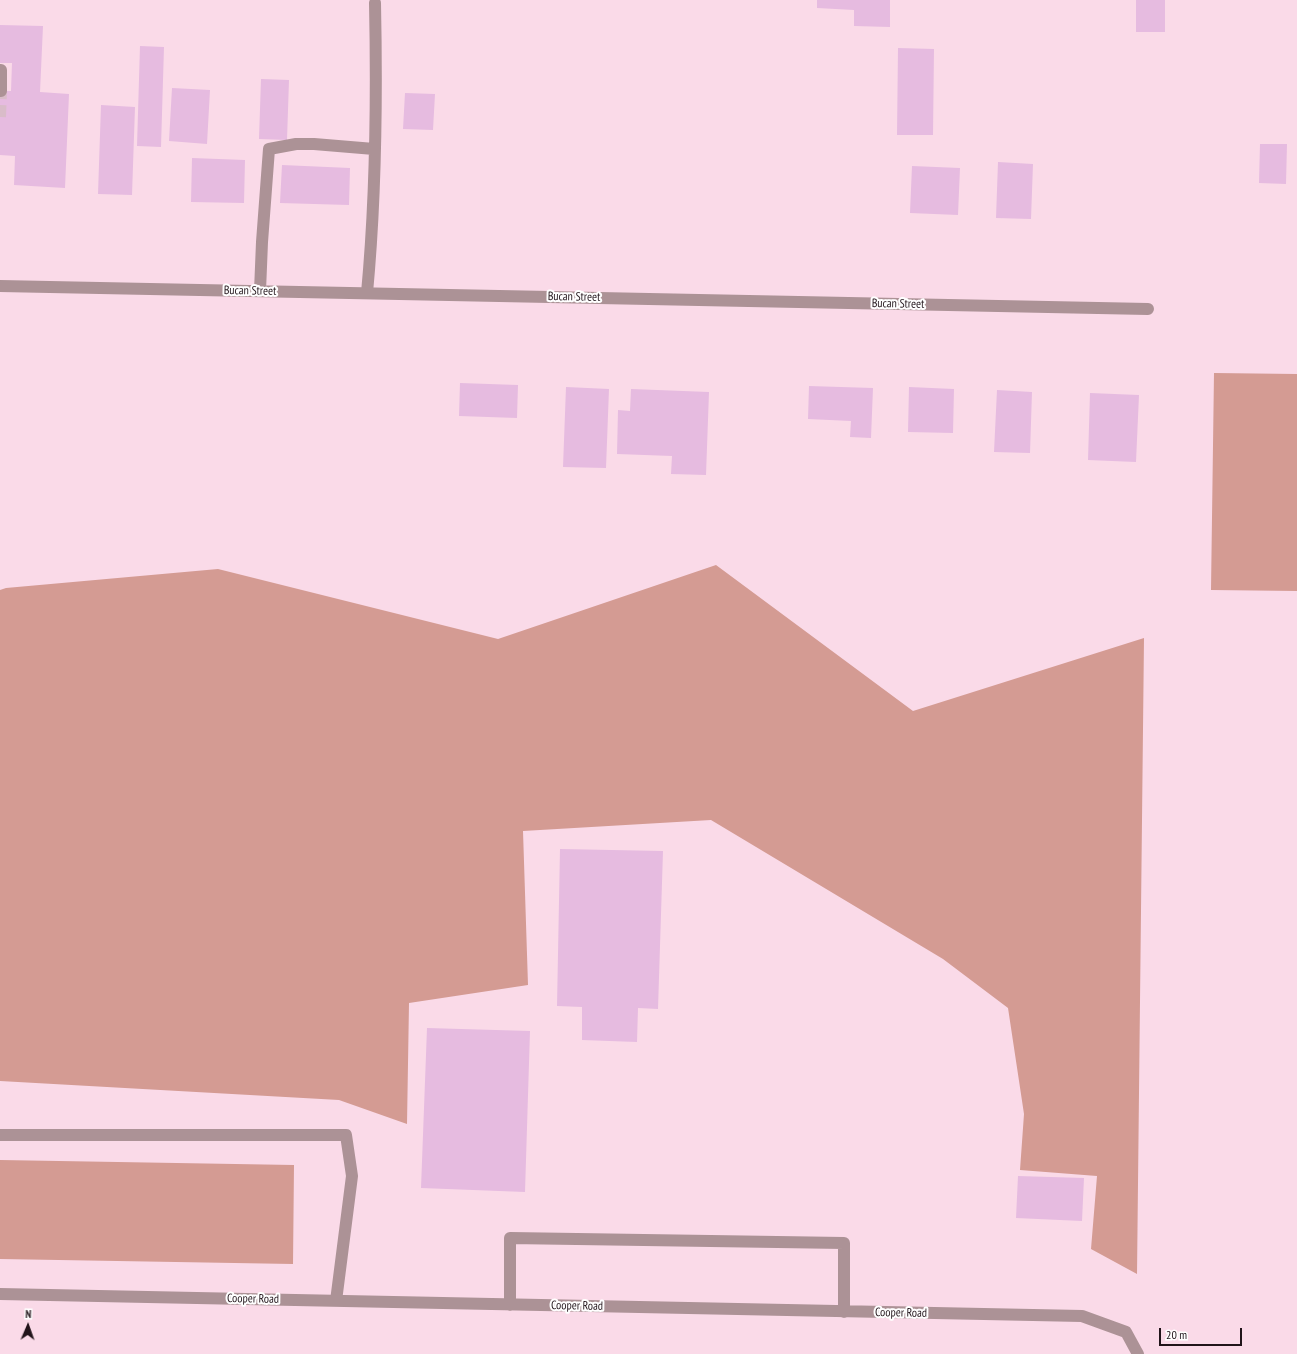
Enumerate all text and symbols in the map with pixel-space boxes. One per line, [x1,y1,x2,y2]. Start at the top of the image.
street label: Bucan Street [224,283,276,299]
street label: Bucan Street [548,289,600,305]
street label: Bucan Street [872,296,924,312]
street label: Cooper Road [227,1291,279,1307]
street label: Cooper Road [551,1298,603,1314]
street label: Cooper Road [875,1305,927,1321]
north arrow [8,1306,48,1346]
text: N [25,1307,32,1321]
scale bar [1161,1320,1244,1346]
text: 20 m [1166,1327,1187,1342]

